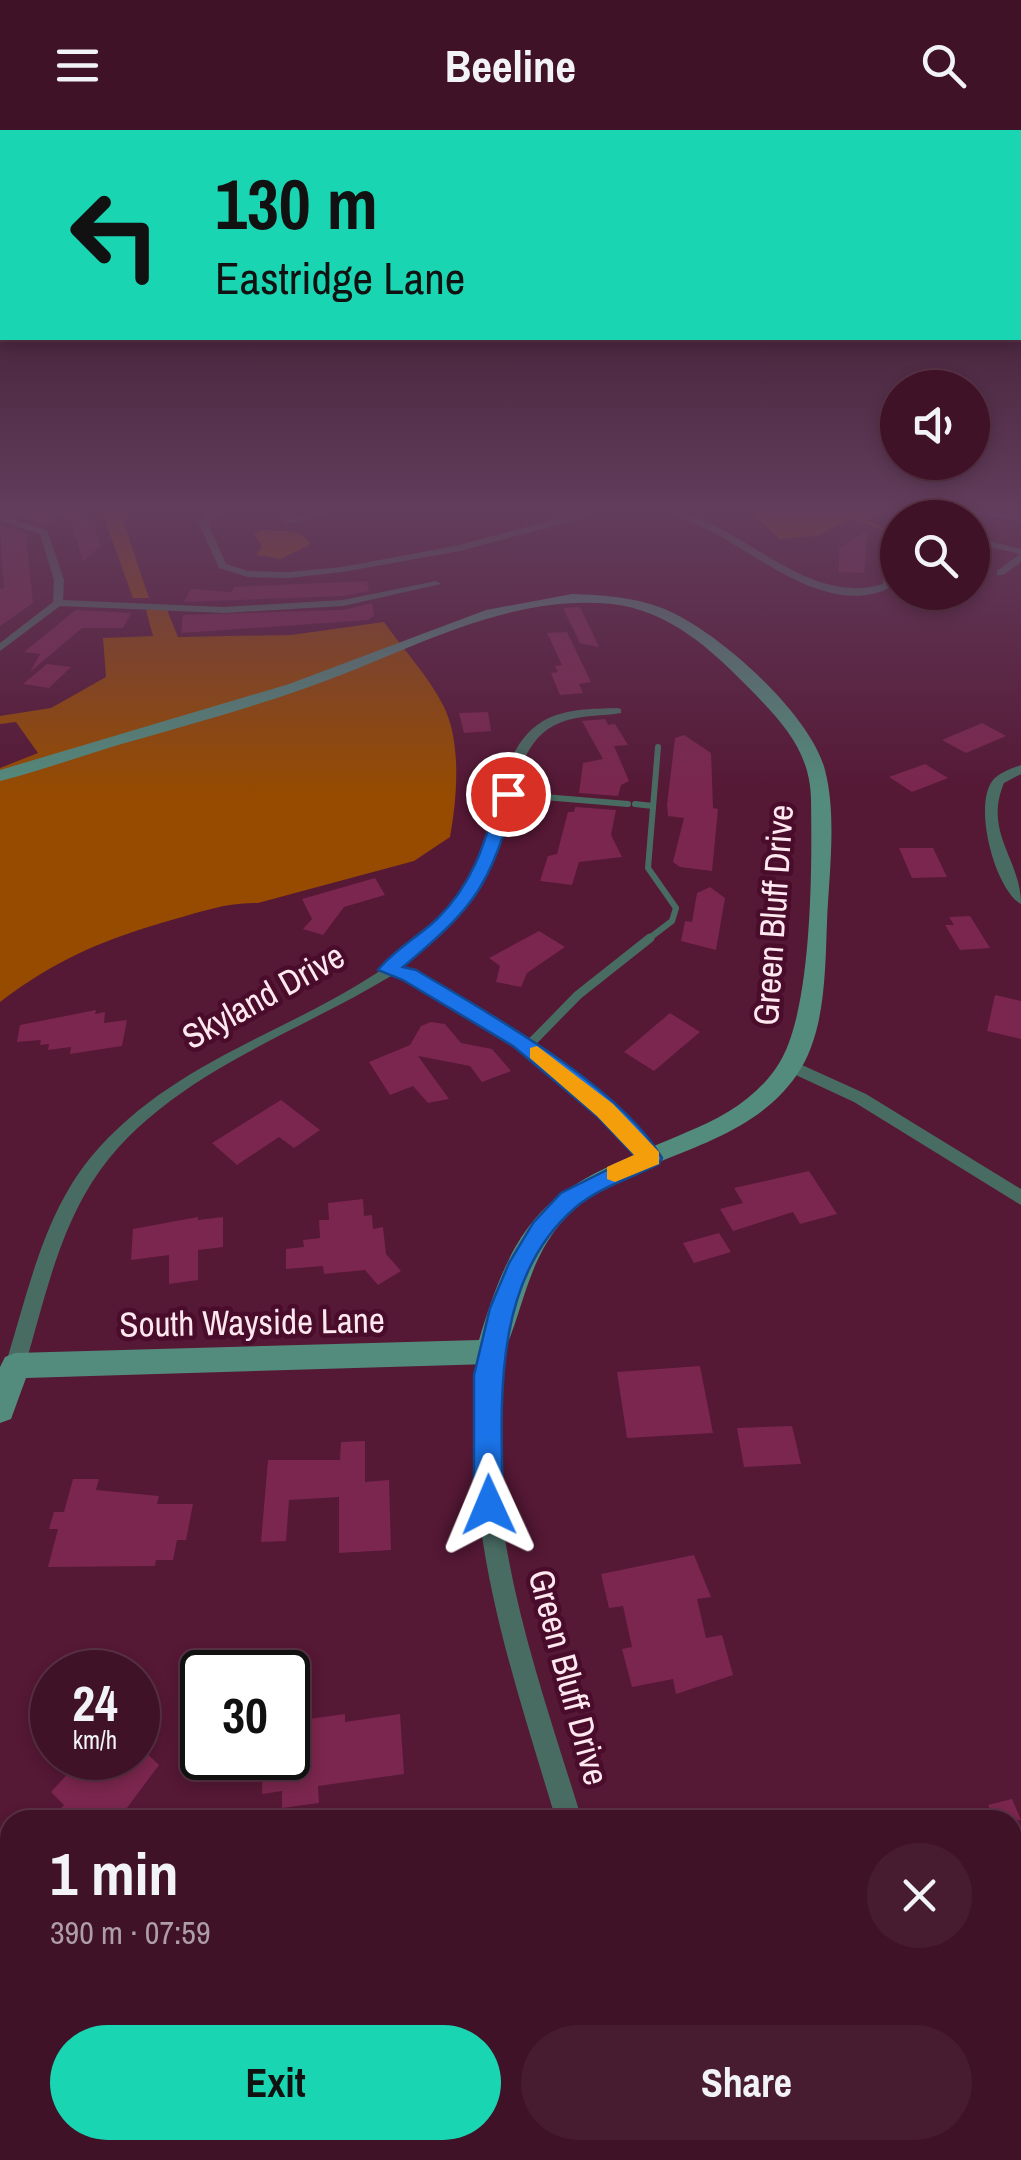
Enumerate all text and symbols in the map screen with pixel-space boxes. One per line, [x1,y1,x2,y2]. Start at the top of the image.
text: Beeline [445,35,576,96]
icon: menu [50,38,105,93]
icon: search [916,38,971,93]
text: 130 m [215,157,378,251]
icon: left [50,170,180,300]
text: Eastridge Lane [215,247,465,308]
map controls [880,370,990,610]
button: sound [880,370,990,480]
button: search [880,500,990,610]
pin [466,752,551,837]
icon: arrive [481,767,536,822]
street label: Green Bluff Drive [742,803,804,1027]
street label: Skyland Drive [173,932,353,1060]
street label: South Wayside Lane [119,1296,385,1348]
position arrow [437,1453,541,1557]
street label: Green Bluff Drive [518,1564,620,1790]
speed limit sign: 30 [180,1650,310,1780]
text: 24 [72,1669,118,1737]
text: km/h [73,1723,117,1757]
text: 1 min [50,1833,179,1914]
button: close [867,1843,972,1948]
text: 390 m · 07:59 [50,1911,210,1954]
button: Exit [50,2025,501,2140]
button: Share [521,2025,972,2140]

